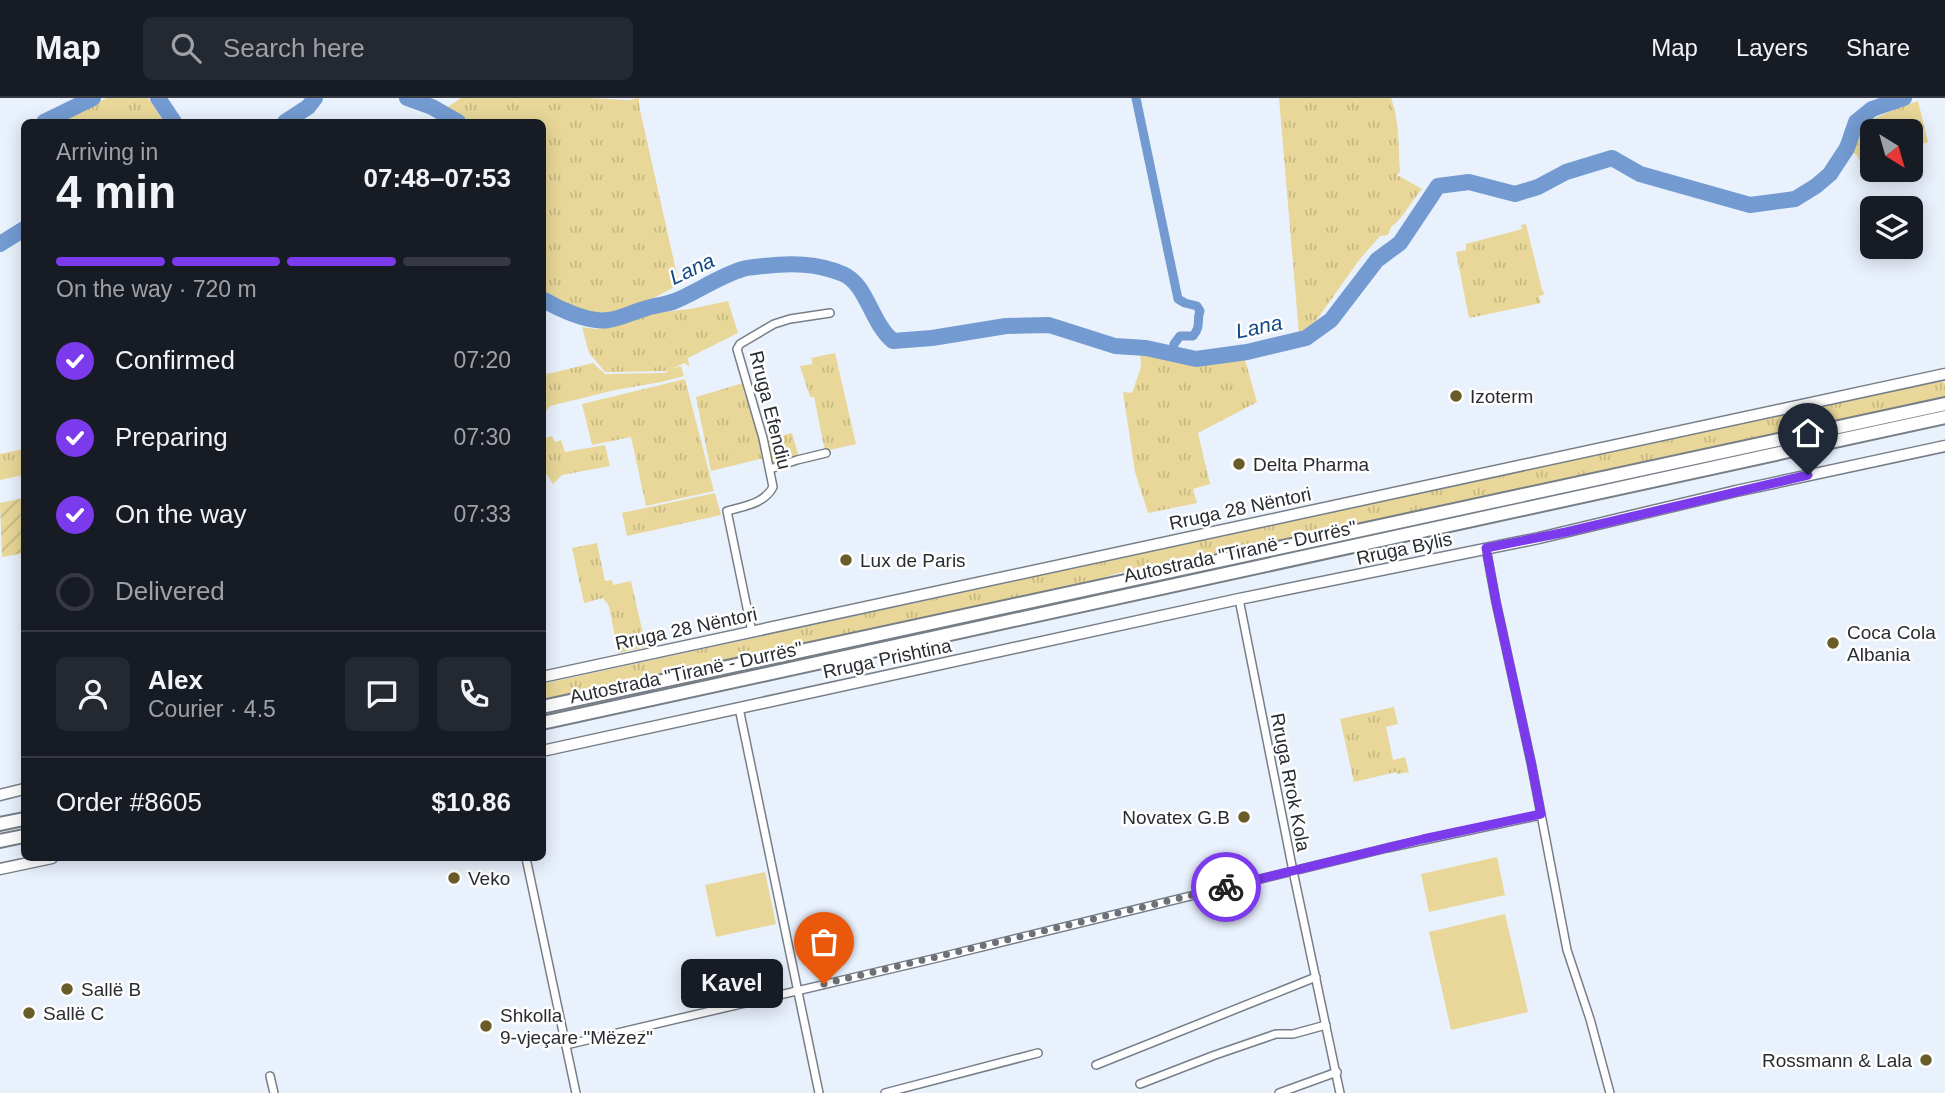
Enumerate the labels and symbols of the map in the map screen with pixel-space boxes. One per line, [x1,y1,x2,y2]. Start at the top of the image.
north arrow [1860,119,1923,182]
water label: Lana [666,248,718,289]
water label: Lana [1234,310,1284,343]
street label: Rruga Efendiu [746,349,795,472]
place label: Izoterm [1470,386,1533,407]
marker: Izoterm [1448,388,1464,404]
pin [1778,403,1838,475]
place label: Delta Pharma [1253,454,1370,475]
marker: Delta Pharma [1231,456,1247,472]
street label: Rruga 28 Nëntori [1167,483,1313,534]
street label: Autostrada "Tiranë - Durrës" [1122,517,1359,586]
street label: Rruga Bylis [1354,528,1454,569]
place label: Lux de Paris [860,550,966,571]
marker: Lux de Paris [838,552,854,568]
street label: Rruga 28 Nëntori [613,603,759,654]
place label: Coca Cola Albania [1847,622,1936,665]
street label: Rruga Prishtina [821,635,954,682]
marker: Coca Cola Albania [1825,635,1841,651]
street label: Autostrada "Tiranë - Durrës" [568,638,805,707]
street label: Rruga Rrok Kola [1267,711,1314,853]
place label: Novatex G.B [1122,807,1230,828]
marker: Novatex G.B [1236,809,1252,825]
courier [1191,852,1261,922]
place label: Veko [468,868,510,889]
marker: Veko [446,870,462,886]
pin [794,912,854,984]
callout: Kavel [680,960,782,1008]
place label: Sallë B [81,979,141,1000]
marker: Sallë B [59,981,75,997]
place label: Sallë C [43,1003,104,1024]
marker: Sallë C [21,1005,37,1021]
place label: Shkolla 9-vjeçare "Mëzez" [500,1005,653,1048]
marker: Shkolla 9-vjeçare "Mëzez" [478,1018,494,1034]
place label: Rossmann & Lala [1762,1050,1912,1071]
marker: Rossmann & Lala [1918,1052,1934,1068]

